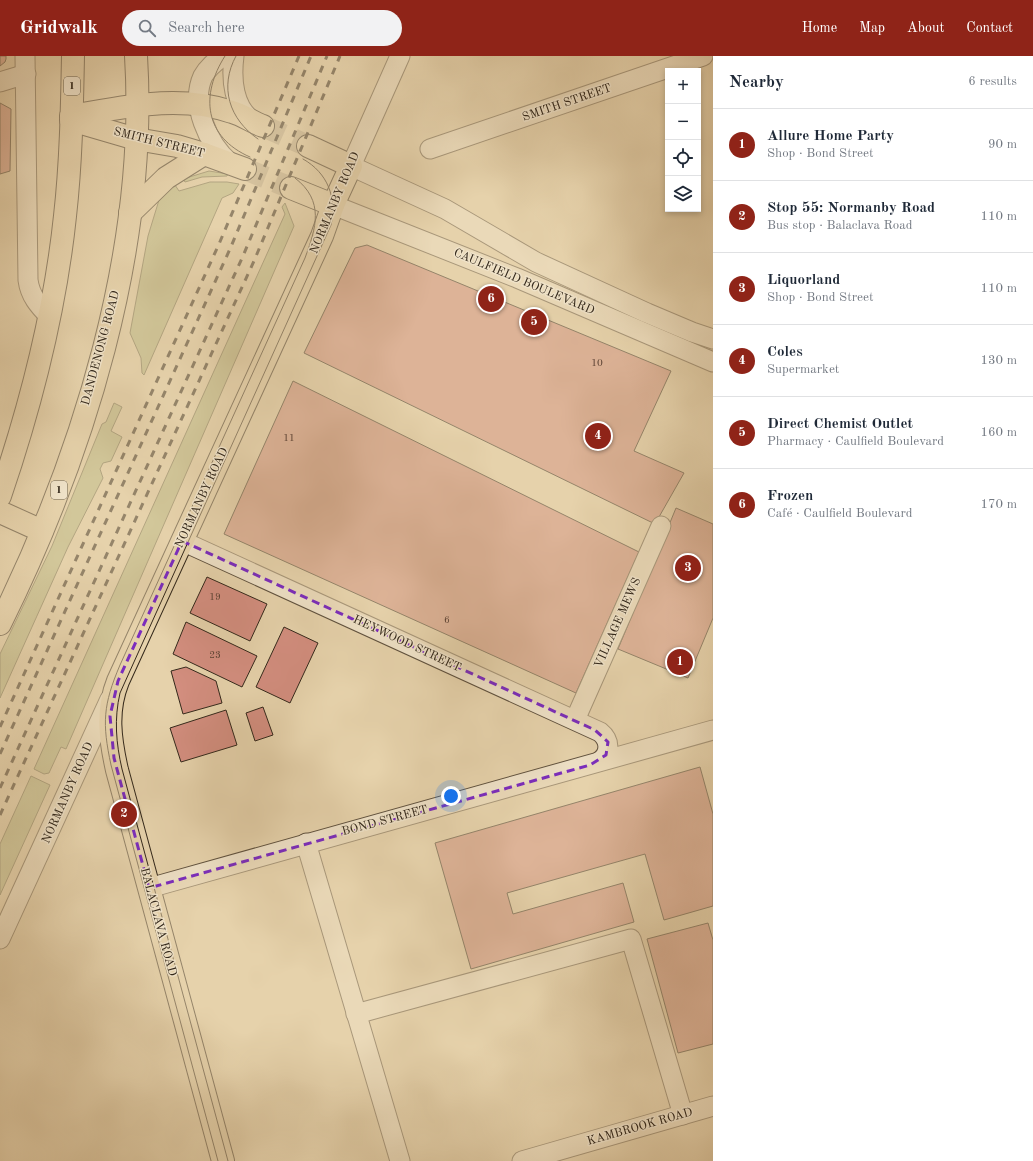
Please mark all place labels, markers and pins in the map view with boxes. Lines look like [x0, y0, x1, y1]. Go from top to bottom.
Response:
pin: 6 [478, 284, 504, 314]
pin: 5 [521, 307, 547, 337]
pin: 4 [585, 421, 611, 451]
pin: 3 [675, 553, 701, 583]
pin: 1 [667, 647, 693, 677]
pin: 2 [111, 799, 137, 829]

